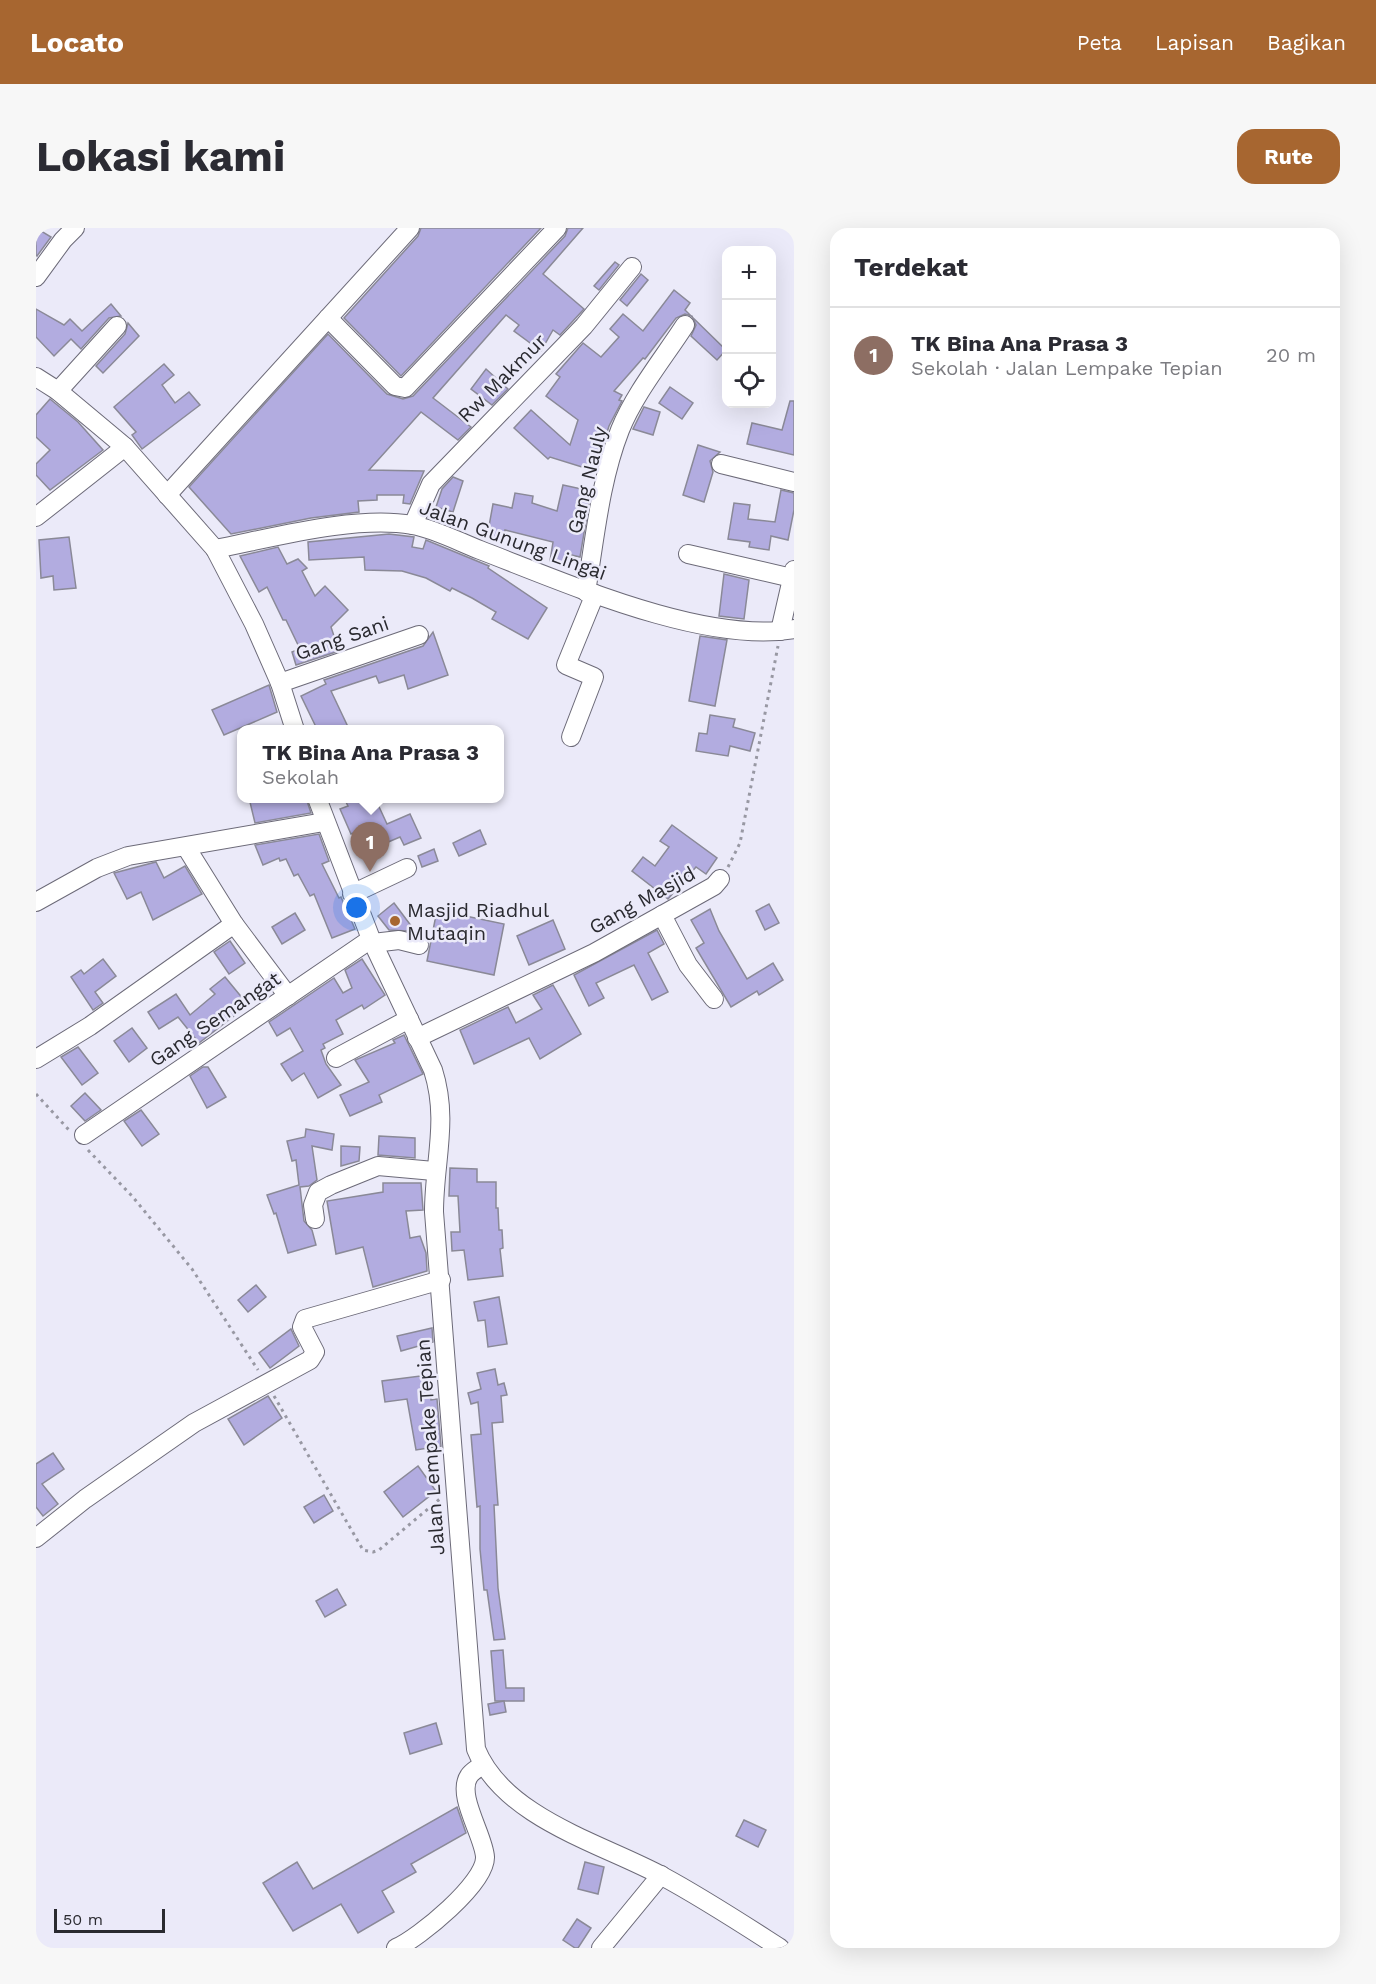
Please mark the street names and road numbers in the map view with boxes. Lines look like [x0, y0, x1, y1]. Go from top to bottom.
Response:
street label: Rw Makmur [453, 329, 551, 427]
street label: Gang Nauly [562, 423, 612, 536]
street label: Jalan Gunung Lingai [416, 495, 610, 585]
street label: Gang Sani [292, 611, 392, 665]
street label: Gang Masjid [585, 861, 699, 939]
street label: Gang Semangat [145, 966, 286, 1072]
street label: Jalan Lempake Tepian [410, 1338, 450, 1556]

